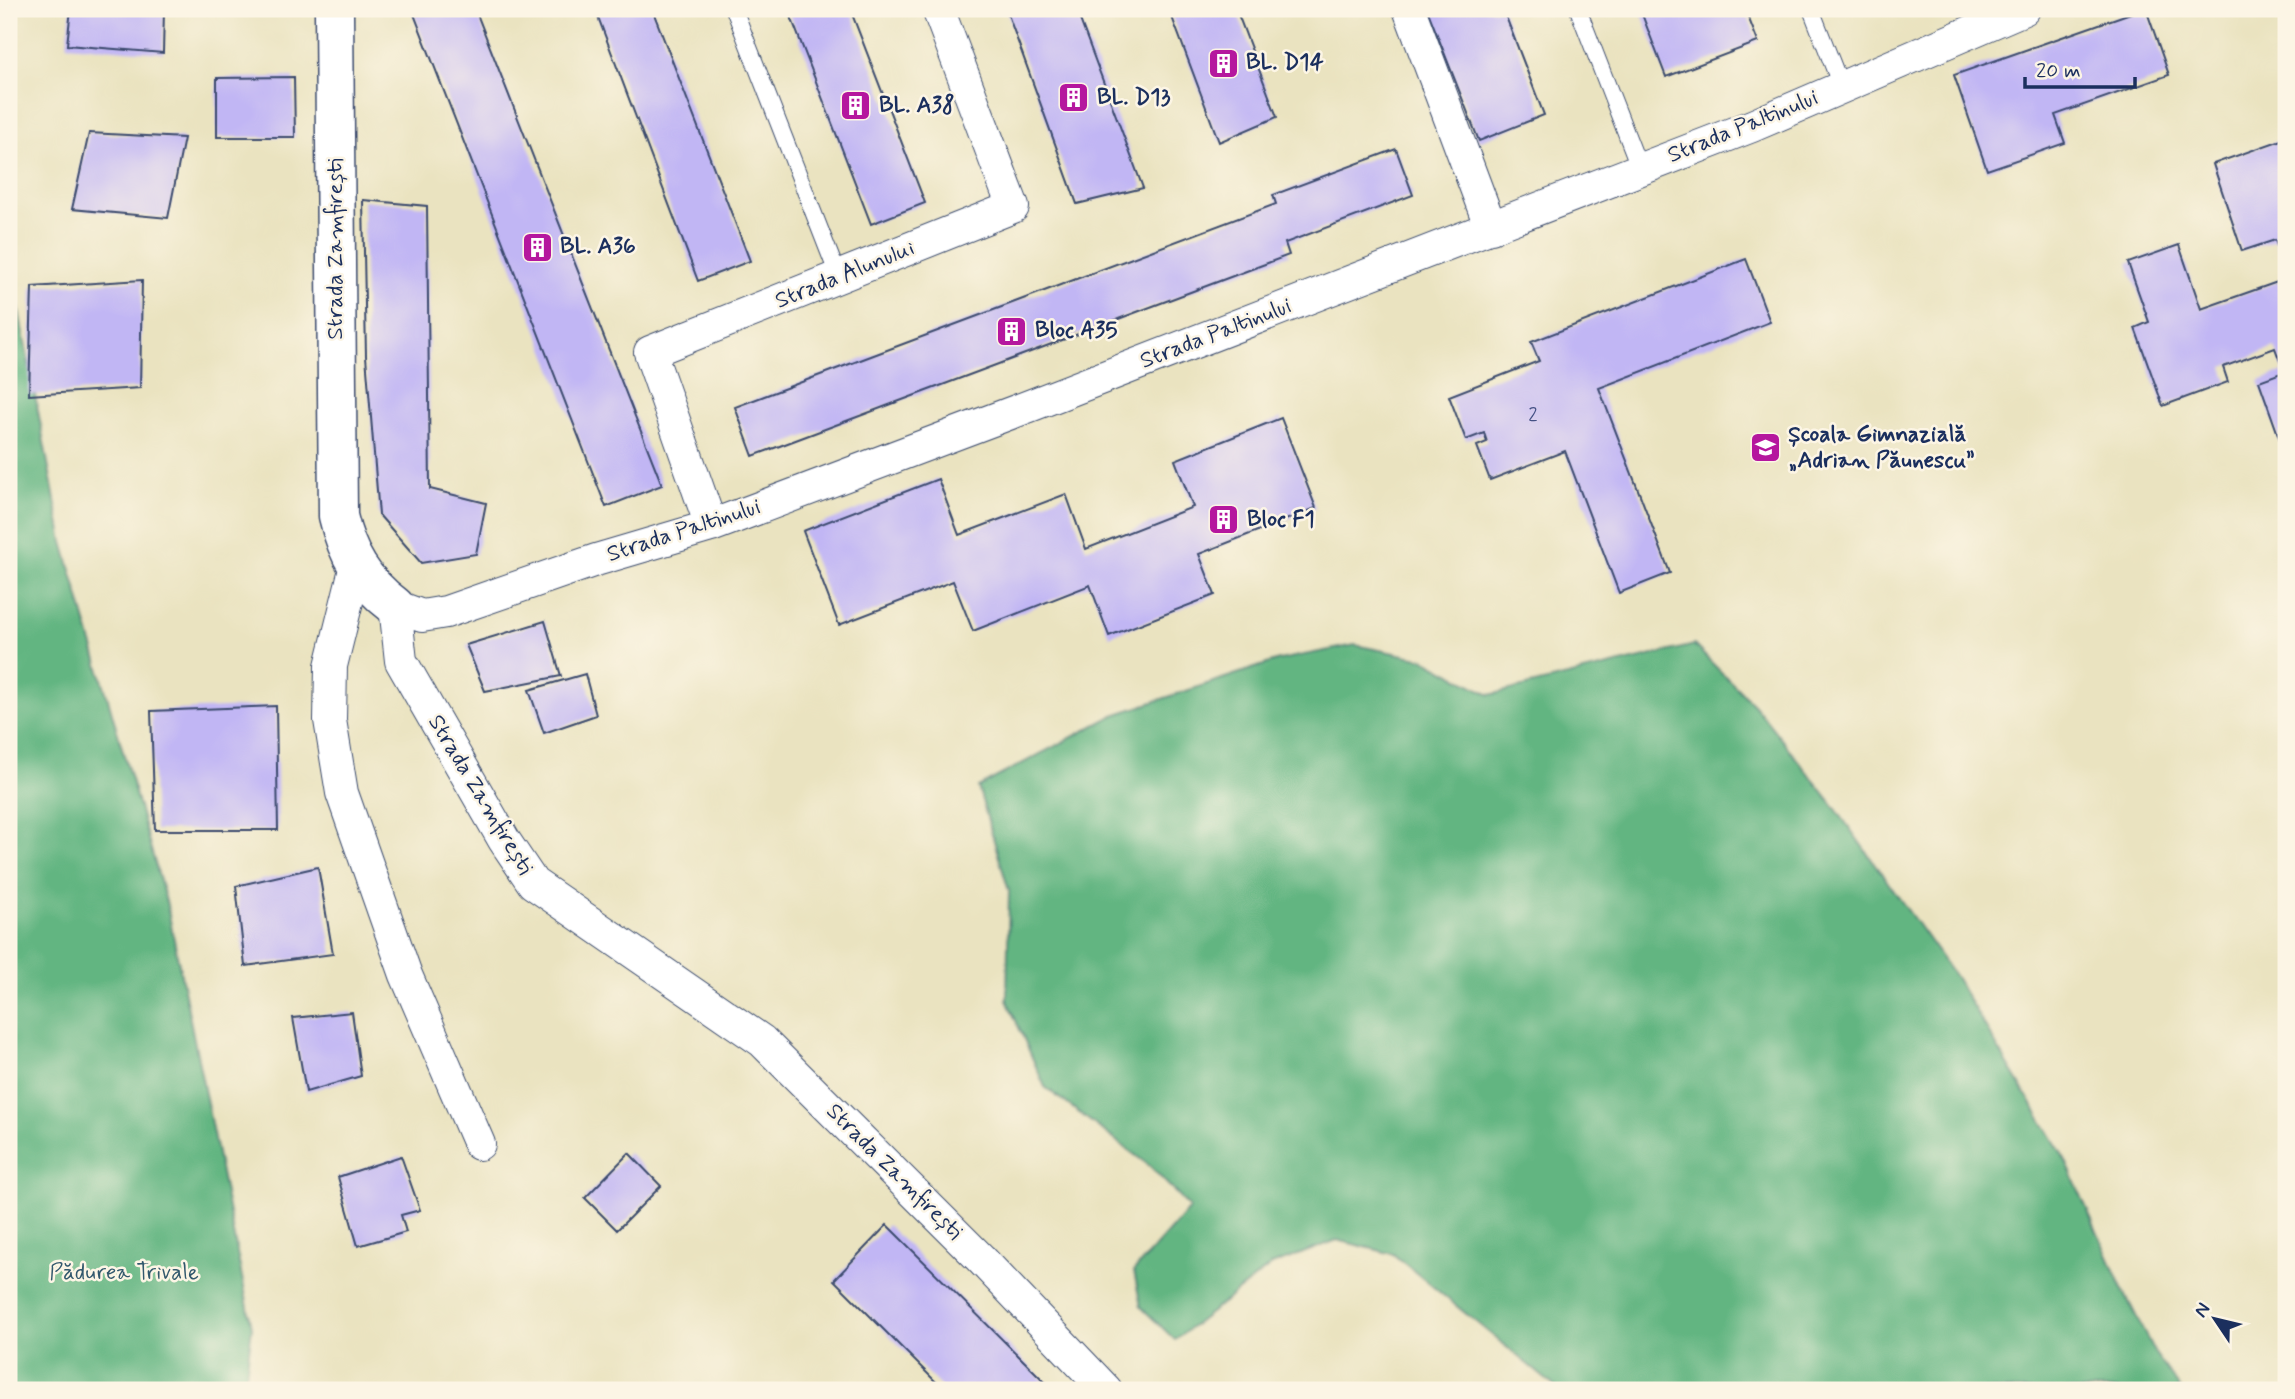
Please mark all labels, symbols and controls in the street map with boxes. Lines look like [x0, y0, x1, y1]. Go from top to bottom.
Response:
building icon: BL. D14 [1206, 46, 1240, 80]
scale bar [2025, 46, 2136, 90]
place label: BL. D14 [1246, 48, 1324, 78]
text: 20 m [2036, 57, 2081, 85]
building icon: BL. D13 [1057, 81, 1091, 115]
place label: BL. D13 [1097, 83, 1171, 113]
street label: Strada Paltinului [1663, 83, 1823, 171]
building icon: BL. A38 [839, 89, 873, 123]
place label: BL. A38 [879, 91, 955, 121]
street label: Strada Zamfirești [321, 158, 351, 340]
building icon: BL. A36 [520, 230, 554, 264]
place label: BL. A36 [560, 232, 636, 262]
street label: Strada Alunului [771, 233, 919, 317]
street label: Strada Paltinului [1136, 291, 1296, 377]
building icon: Bloc A35 [995, 314, 1029, 348]
place label: Bloc A35 [1035, 316, 1117, 346]
house number: 2 [1528, 403, 1538, 428]
place label: Școala Gimnazială „Adrian Păunescu” [1788, 420, 1975, 476]
school or university icon: Școala Gimnazială „Adrian Păunescu” [1748, 431, 1782, 465]
street label: Strada Paltinului [603, 492, 765, 570]
building icon: Bloc F1 [1207, 503, 1241, 537]
place label: Bloc F1 [1247, 505, 1315, 535]
street label: Strada Zamfirești [420, 709, 540, 881]
street label: Strada Zamfirești [819, 1097, 969, 1247]
park label: Pădurea Trivale [49, 1258, 199, 1288]
north arrow [2180, 1284, 2250, 1354]
text: N [2188, 1298, 2216, 1322]

